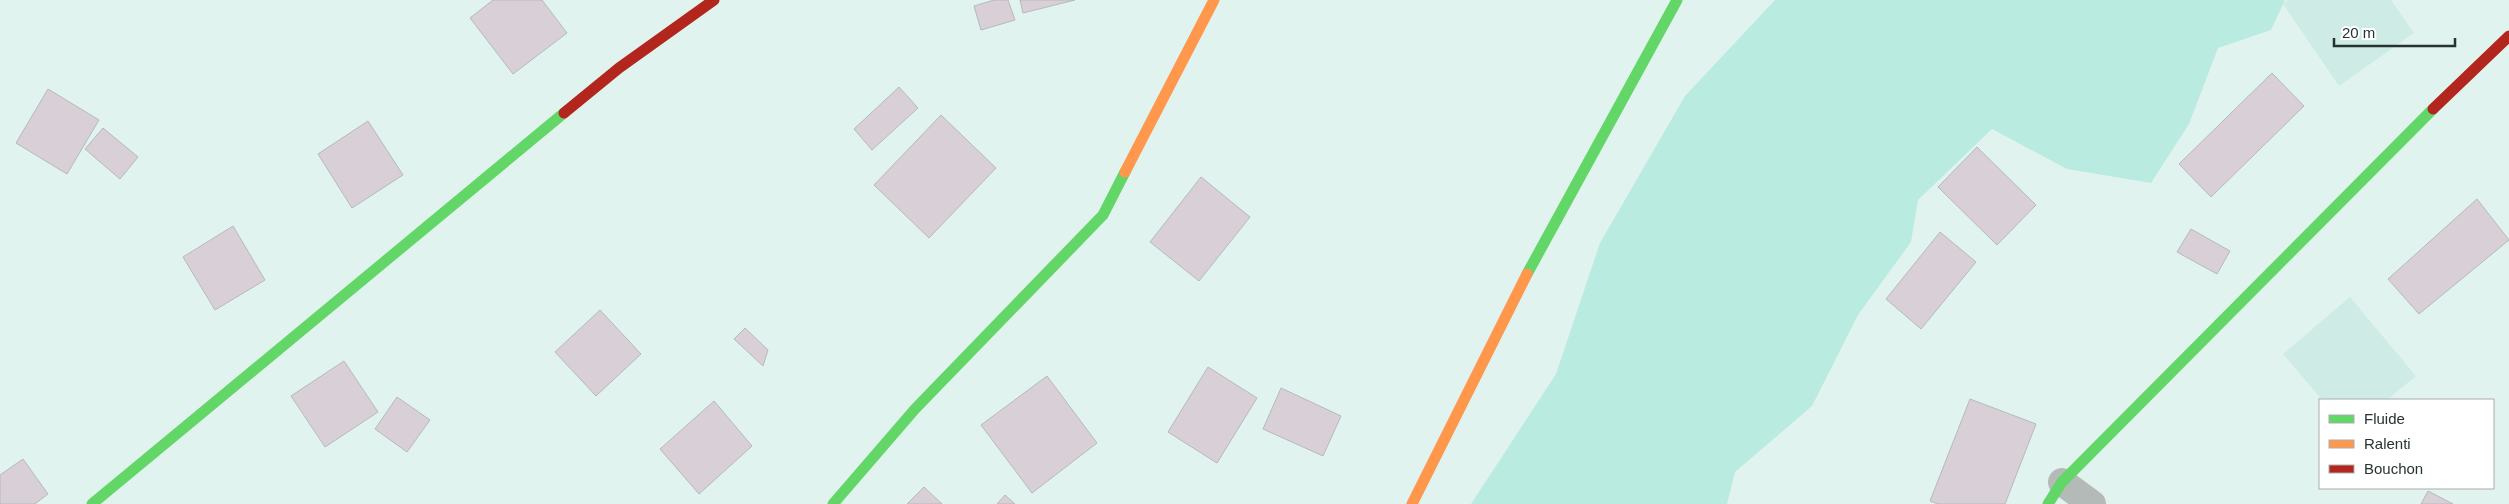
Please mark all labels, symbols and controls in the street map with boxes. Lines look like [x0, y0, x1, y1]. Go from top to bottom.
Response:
scale bar [2334, 15, 2455, 47]
text: 20 m [2342, 24, 2375, 41]
legend [2319, 399, 2494, 489]
text: Fluide [2364, 410, 2405, 427]
text: Ralenti [2364, 435, 2411, 452]
text: Bouchon [2364, 460, 2423, 477]

